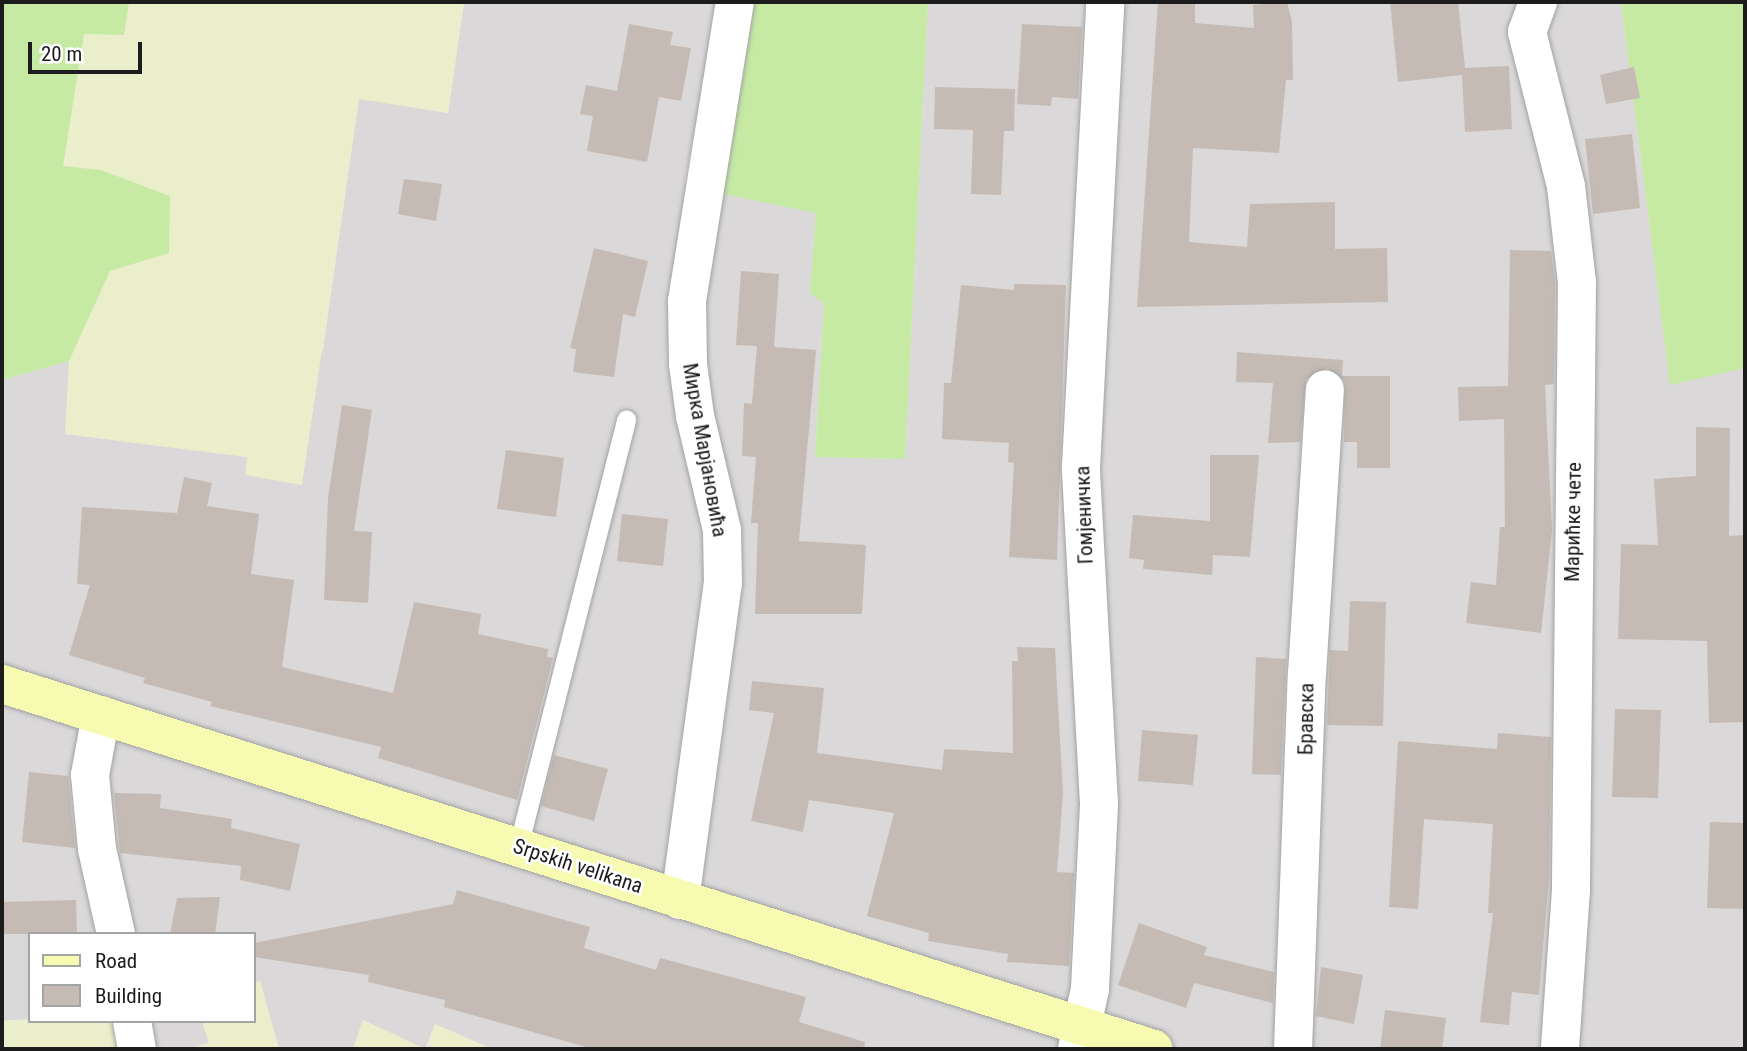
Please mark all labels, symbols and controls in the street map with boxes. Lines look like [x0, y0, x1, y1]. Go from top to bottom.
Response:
scale bar [32, 28, 145, 72]
text: 20 m [41, 42, 82, 66]
street label: Мирка Марјановића [677, 361, 733, 539]
street label: Марићке чете [1559, 462, 1587, 582]
street label: Гомјеничка [1070, 465, 1098, 565]
street label: Бравска [1293, 683, 1319, 755]
street label: Srpskih velikana [510, 833, 646, 899]
legend [28, 932, 256, 1023]
text: Road [95, 949, 137, 973]
text: Building [95, 984, 162, 1008]

